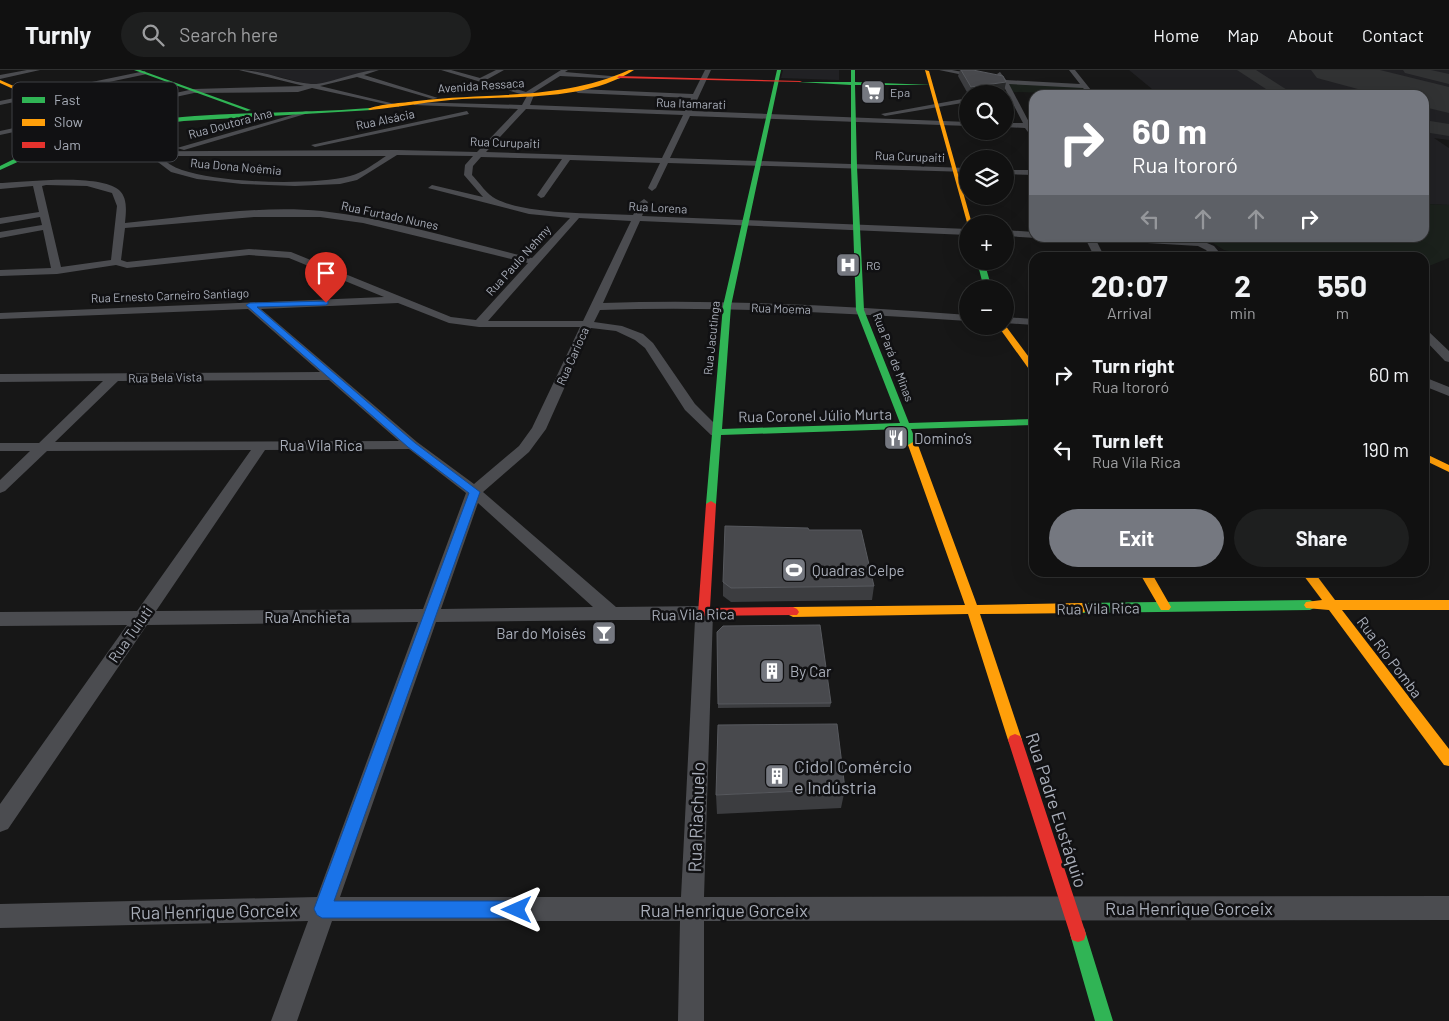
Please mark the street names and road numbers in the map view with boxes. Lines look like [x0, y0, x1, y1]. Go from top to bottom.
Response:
street label: Avenida Ressaca [437, 75, 525, 95]
street label: Rua Itamarati [656, 95, 726, 111]
street label: Rua Doutora Ana [187, 105, 273, 141]
street label: Rua Alsácia [354, 106, 416, 132]
street label: Rua Curupaiti [470, 134, 540, 150]
street label: Rua Curupaiti [875, 148, 945, 164]
street label: Rua Dona Noêmia [190, 155, 282, 177]
street label: Rua Furtado Nunes [340, 198, 440, 232]
street label: Rua Lorena [628, 198, 688, 216]
street label: Rua Paulo Nehmy [483, 222, 554, 298]
street label: Rua Ernesto Carneiro Santiago [91, 285, 249, 305]
street label: Rua Jacutinga [700, 300, 722, 376]
street label: Rua Moema [751, 300, 811, 316]
street label: Rua Pará de Minas [871, 311, 917, 403]
street label: Rua Carioca [553, 325, 591, 387]
street label: Rua Bela Vista [128, 369, 202, 385]
street label: Rua Coronel Júlio Murta [738, 405, 892, 425]
street label: Rua Vila Rica [279, 436, 363, 454]
street label: Rua Vila Rica [1056, 598, 1140, 618]
street label: Rua Tuiuti [104, 602, 156, 666]
street label: Rua Vila Rica [651, 604, 735, 624]
street label: Rua Anchieta [264, 608, 350, 626]
street label: Rua Rio Pomba [1354, 613, 1426, 701]
street label: Rua Padre Eustáquio [1022, 730, 1092, 890]
street label: Rua Riachuelo [683, 761, 709, 873]
street label: Rua Henrique Gorceix [1105, 897, 1273, 919]
street label: Rua Henrique Gorceix [130, 899, 298, 923]
street label: Rua Henrique Gorceix [640, 899, 808, 921]

